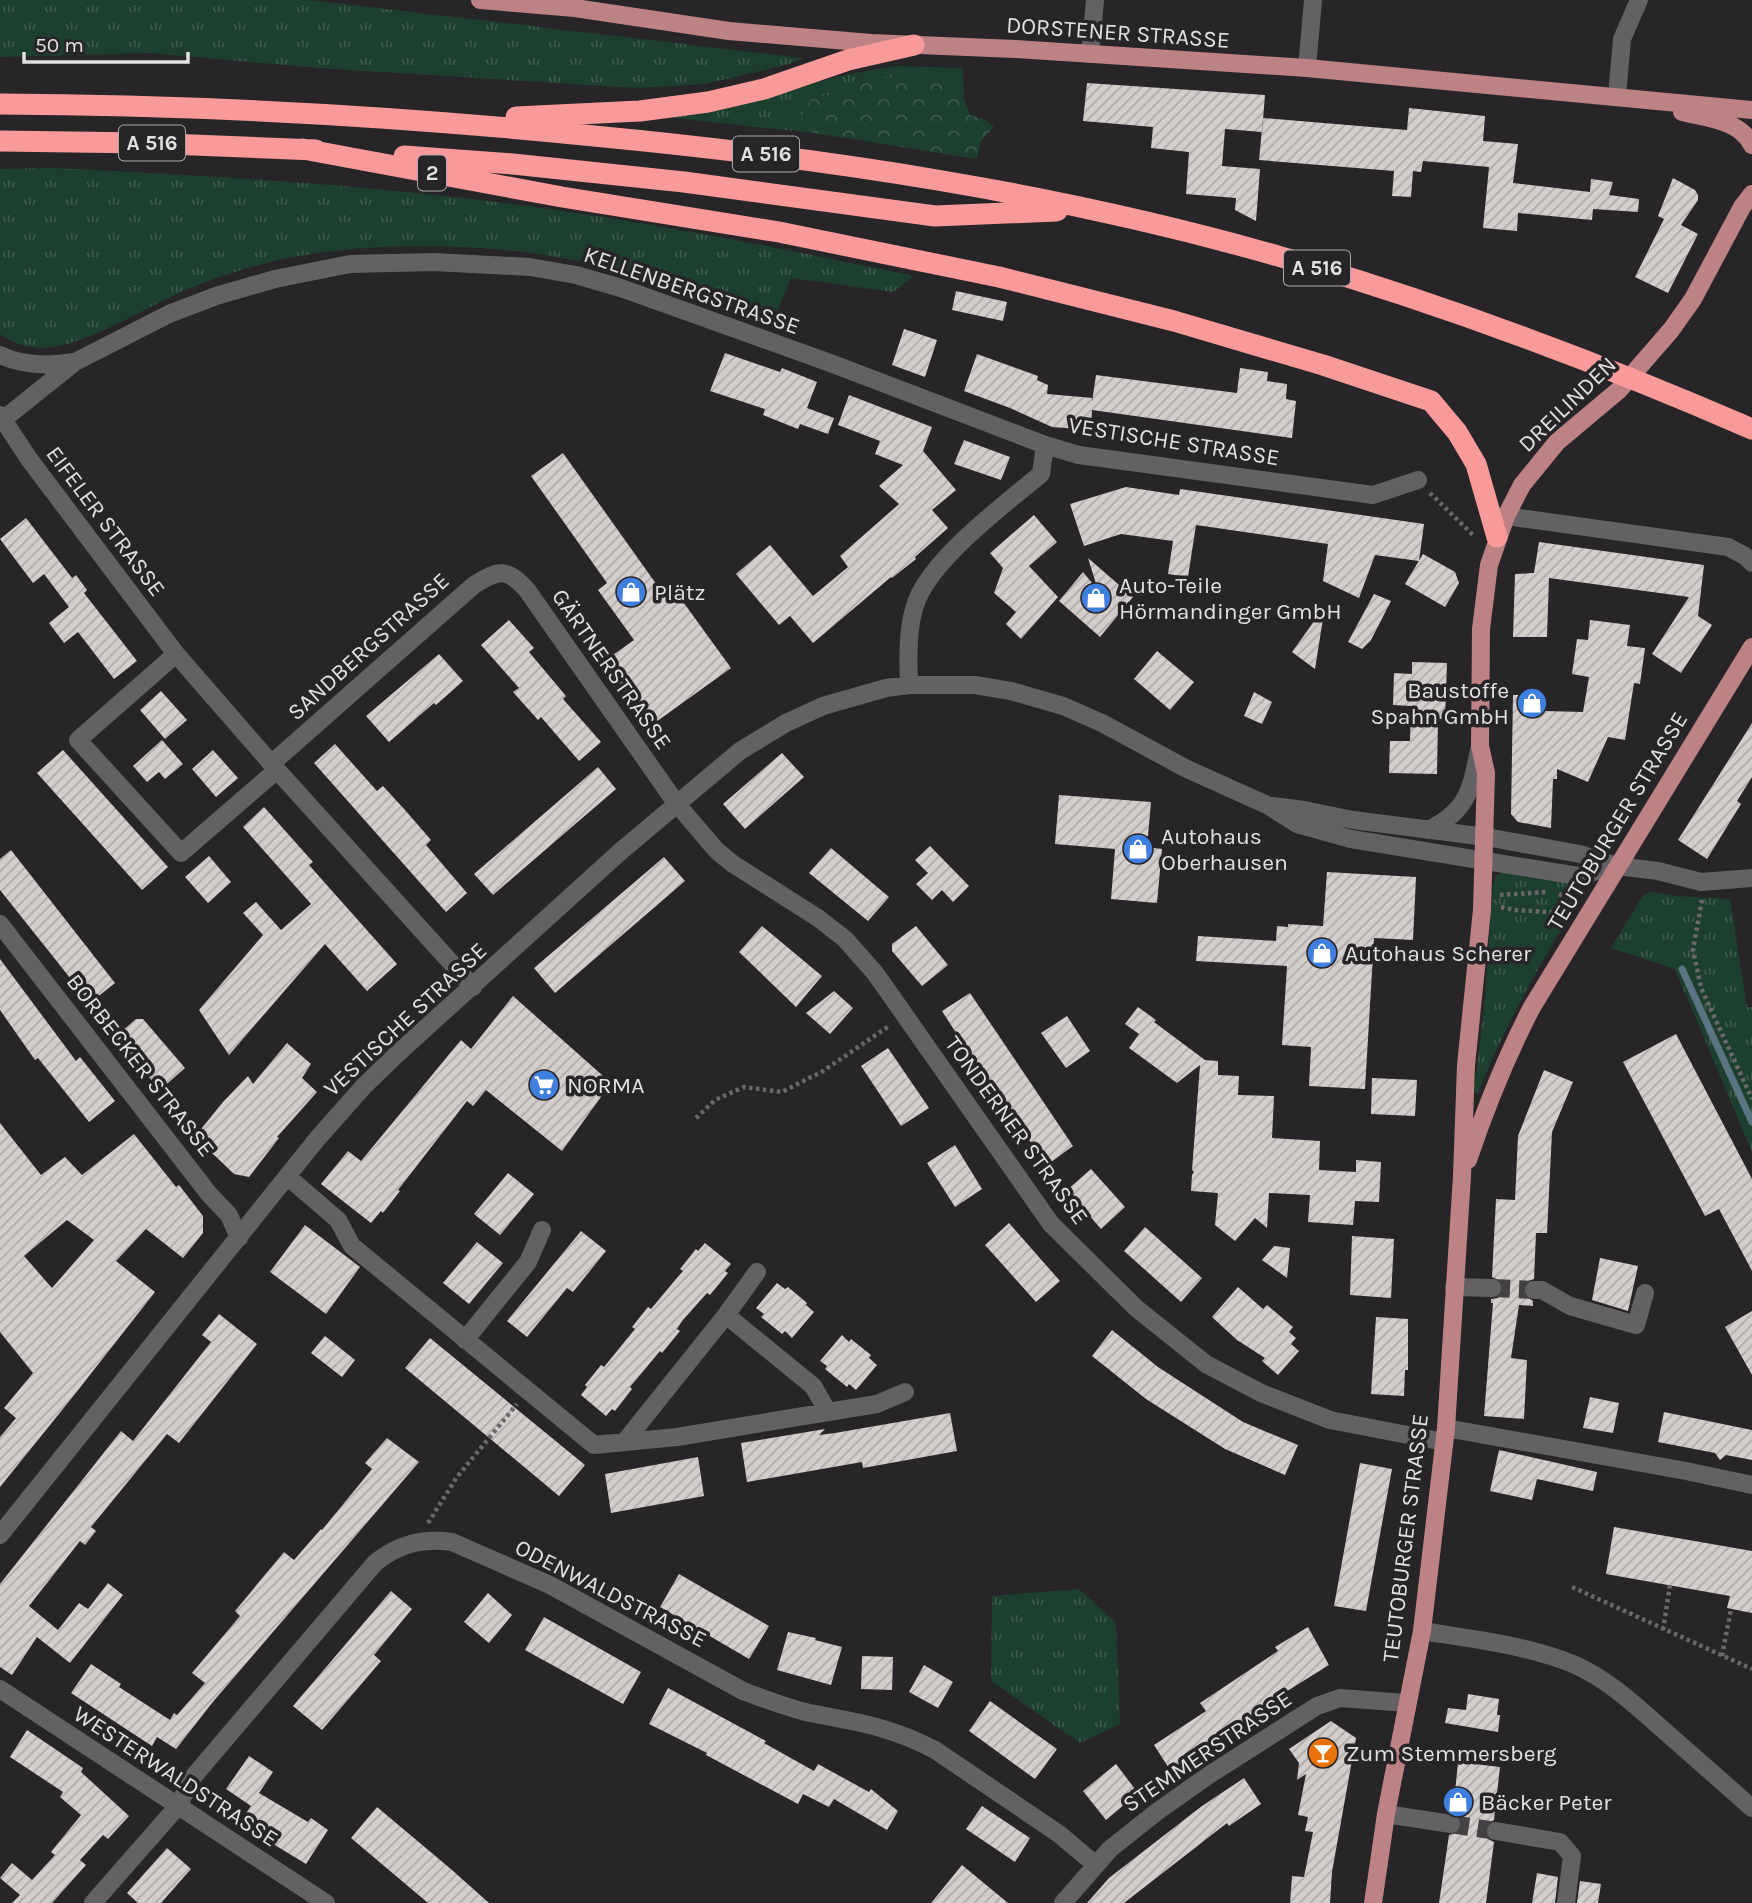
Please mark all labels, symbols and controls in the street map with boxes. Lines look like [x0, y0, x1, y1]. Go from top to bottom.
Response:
street label: DORSTENER STRASSE [1005, 11, 1231, 54]
scale bar [24, 21, 189, 65]
text: 50 m [35, 33, 84, 57]
road number: A 516 [119, 125, 185, 160]
road number: A 516 [733, 136, 799, 172]
road number: 2 [418, 156, 446, 190]
street label: KELLENBERGSTRASSE [580, 241, 803, 340]
road number: A 516 [1284, 250, 1350, 286]
street label: DREILINDEN [1513, 351, 1622, 458]
street label: VESTISCHE STRASSE [1067, 412, 1281, 471]
street label: EIFELER STRASSE [40, 441, 171, 602]
street label: SANDBERGSTRASSE [282, 567, 455, 726]
place label: Auto-Teile Hörmandinger GmbH [1119, 572, 1342, 625]
shop icon: Plätz [614, 575, 648, 609]
place label: Plätz [654, 579, 705, 606]
shop icon: Auto-Teile Hörmandinger GmbH [1079, 581, 1113, 615]
street label: GÄRTNERSTRASSE [546, 584, 677, 755]
place label: Baustoffe Spahn GmbH [1370, 677, 1509, 730]
shop icon: Baustoffe Spahn GmbH [1515, 686, 1549, 720]
street label: TEUTOBURGER STRASSE [1541, 707, 1693, 935]
place label: Autohaus Oberhausen [1161, 823, 1288, 876]
shop icon: Autohaus Oberhausen [1121, 832, 1155, 866]
shop icon: Autohaus Scherer [1305, 936, 1339, 970]
street label: VESTISCHE STRASSE [318, 937, 492, 1102]
place label: Autohaus Scherer [1345, 940, 1532, 967]
street label: BORBECKER STRASSE [61, 969, 220, 1162]
street label: TONDERNER STRASSE [939, 1031, 1094, 1230]
supermarket icon: NORMA [527, 1068, 561, 1102]
place label: NORMA [567, 1072, 644, 1099]
street label: TEUTOBURGER STRASSE [1377, 1412, 1434, 1664]
street label: ODENWALDSTRASSE [511, 1533, 711, 1653]
street label: STEMMERSTRASSE [1118, 1685, 1297, 1818]
street label: WESTERWALDSTRASSE [68, 1700, 283, 1853]
bar icon: Zum Stemmersberg [1306, 1736, 1340, 1770]
place label: Zum Stemmersberg [1346, 1740, 1556, 1767]
shop icon: Bäcker Peter [1441, 1785, 1475, 1819]
place label: Bäcker Peter [1481, 1789, 1612, 1816]

